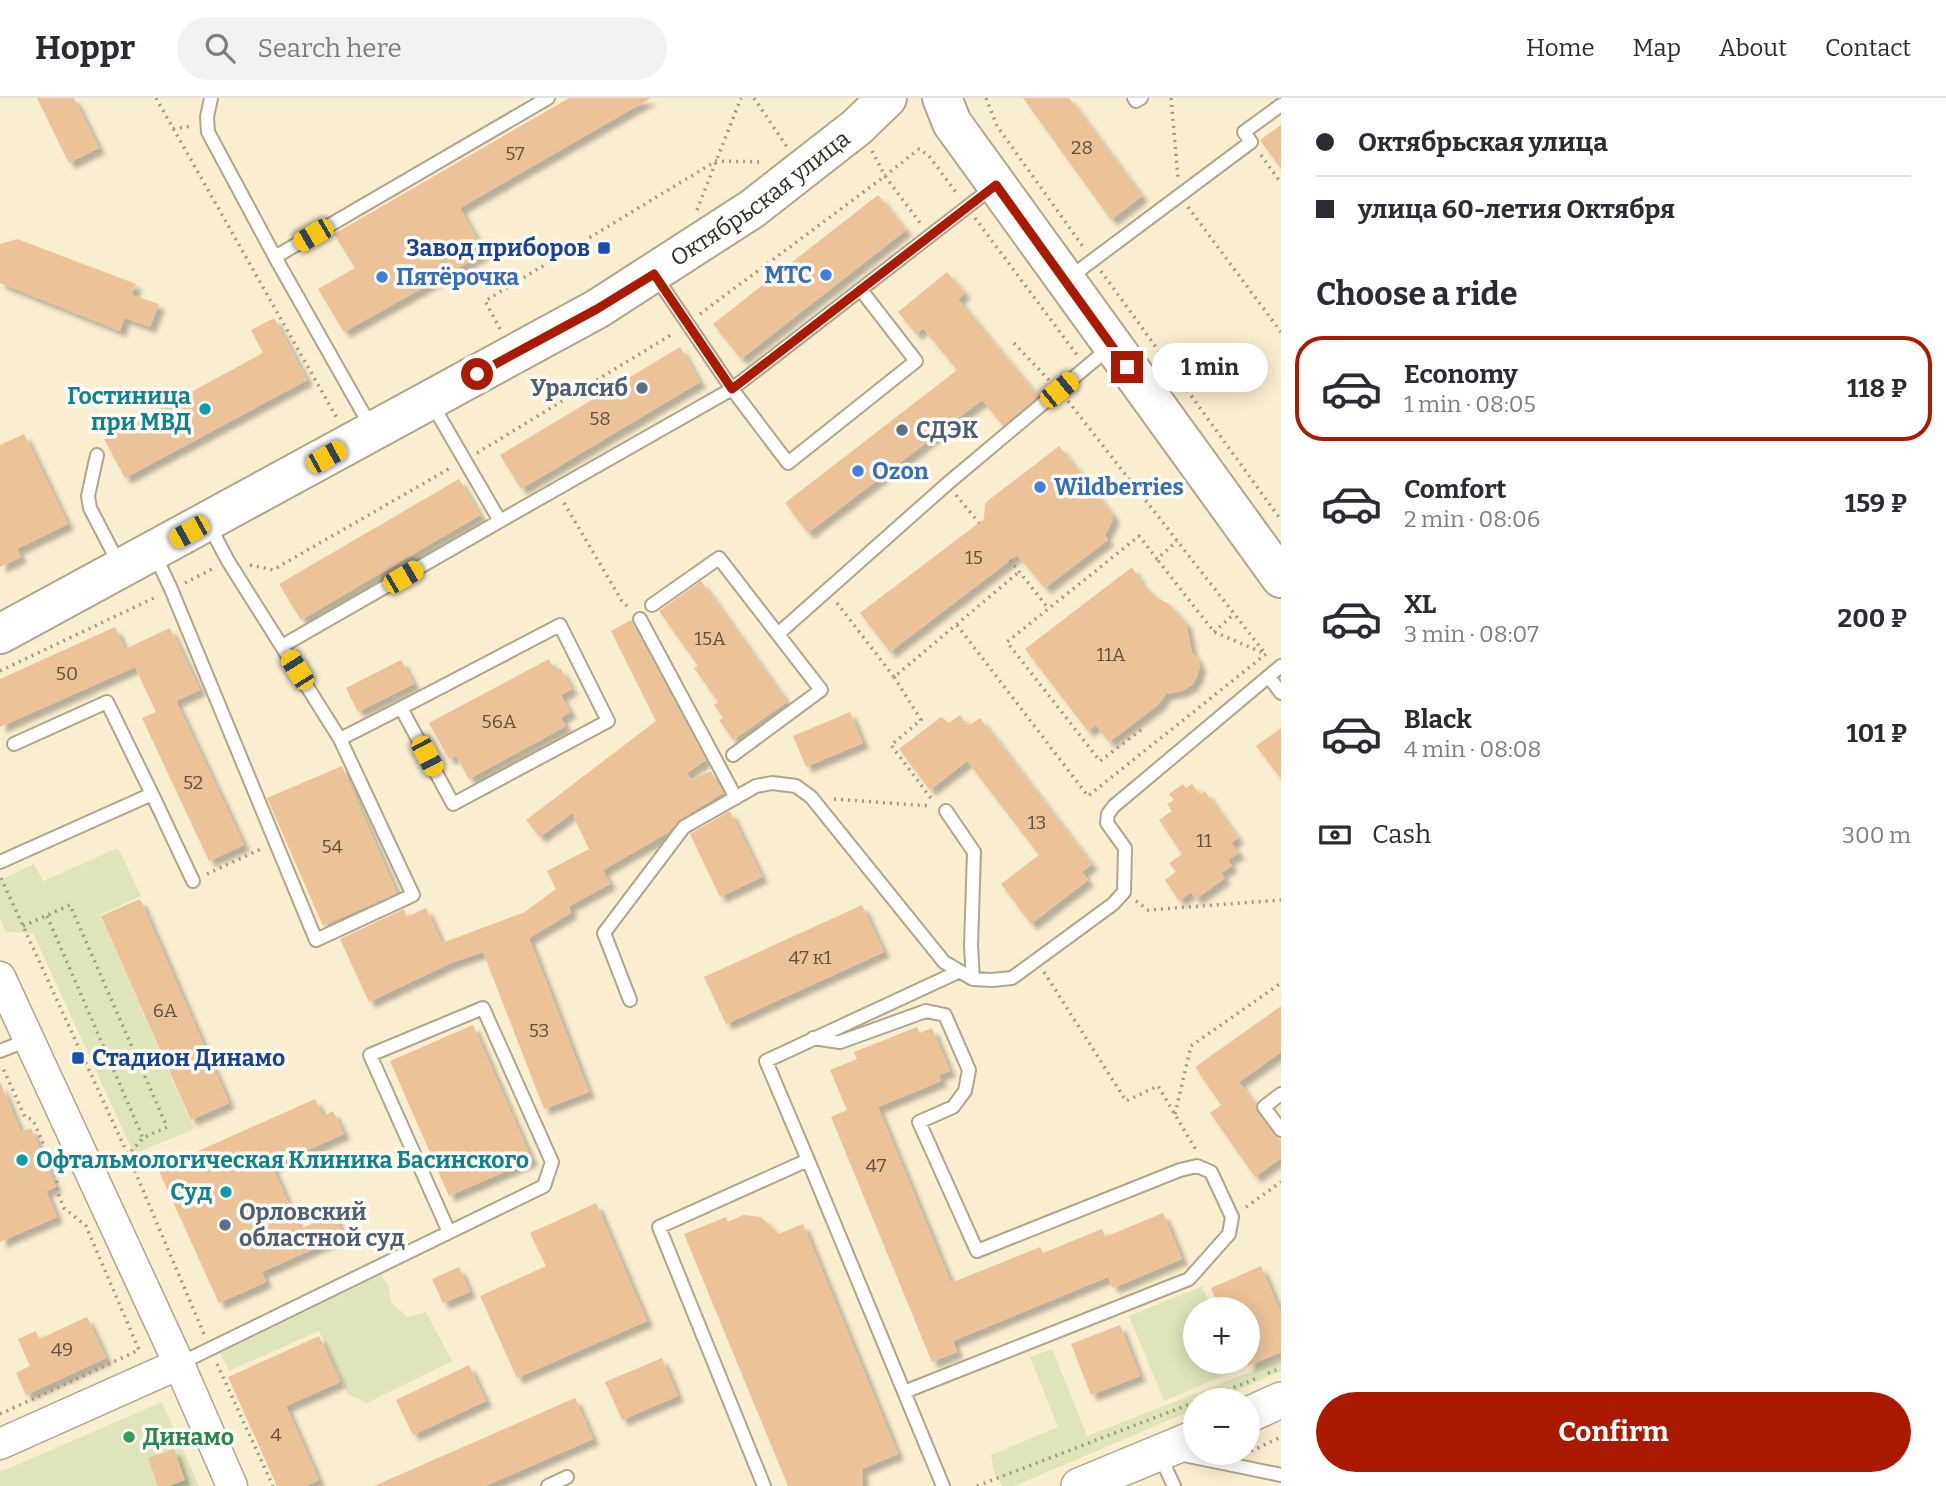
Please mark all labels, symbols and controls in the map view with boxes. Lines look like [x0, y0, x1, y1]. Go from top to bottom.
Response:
search box [177, 17, 667, 80]
text: Hoppr [35, 28, 135, 68]
icon: search [201, 29, 239, 67]
text: Search here [257, 33, 402, 64]
text: Home [1526, 34, 1595, 62]
text: Map [1633, 34, 1681, 62]
text: About [1719, 34, 1787, 62]
text: Contact [1825, 34, 1911, 62]
street label: Октябрьская улица [665, 124, 856, 272]
text: Октябрьская улица [1358, 127, 1608, 158]
house number: 28 [1071, 136, 1093, 159]
house number: 57 [505, 142, 525, 165]
text: улица 60-летия Октября [1358, 194, 1675, 225]
car [290, 215, 337, 255]
place label: Завод приборов [406, 234, 590, 262]
marker: Завод приборов [596, 240, 612, 256]
place label: МТС [764, 261, 812, 289]
place label: Пятёрочка [396, 263, 519, 291]
marker: МТС [818, 267, 834, 283]
marker: Пятёрочка [374, 269, 390, 285]
text: Choose a ride [1316, 275, 1517, 313]
callout: 1 min [1152, 342, 1267, 392]
route end [1111, 351, 1143, 383]
text: 1 min [1181, 353, 1239, 381]
icon: car [1320, 357, 1383, 420]
route start [461, 358, 493, 390]
text: Economy [1404, 359, 1518, 390]
car [1037, 369, 1082, 411]
text: 118 ₽ [1847, 373, 1907, 404]
place label: Уралсиб [530, 374, 628, 402]
marker: Уралсиб [634, 380, 650, 396]
place label: Гостиница при МВД [67, 382, 191, 436]
text: 1 min · 08:05 [1404, 390, 1536, 418]
marker: Гостиница при МВД [197, 401, 213, 417]
house number: 58 [589, 407, 611, 430]
place label: СДЭК [916, 416, 979, 444]
marker: СДЭК [894, 422, 910, 438]
car [303, 438, 350, 476]
place label: Ozon [872, 457, 929, 485]
marker: Ozon [850, 463, 866, 479]
icon: car [1320, 472, 1383, 535]
place label: Wildberries [1054, 473, 1184, 501]
text: Comfort [1404, 474, 1507, 505]
marker: Wildberries [1032, 479, 1048, 495]
text: 159 ₽ [1845, 488, 1907, 519]
text: 2 min · 08:06 [1404, 505, 1540, 533]
car [166, 513, 213, 551]
house number: 15 [965, 546, 983, 569]
car [380, 557, 427, 597]
icon: car [1320, 587, 1383, 650]
text: XL [1404, 589, 1436, 620]
text: 200 ₽ [1838, 603, 1907, 634]
text: 3 min · 08:07 [1404, 620, 1539, 648]
house number: 15А [694, 627, 726, 650]
house number: 11А [1097, 643, 1126, 666]
car [277, 647, 318, 693]
house number: 50 [56, 662, 78, 685]
icon: car [1320, 702, 1383, 765]
text: Black [1404, 704, 1472, 735]
house number: 56А [482, 710, 517, 733]
text: 101 ₽ [1846, 718, 1907, 749]
car [408, 733, 447, 779]
text: 4 min · 08:08 [1404, 735, 1541, 763]
house number: 52 [183, 771, 203, 794]
house number: 13 [1028, 811, 1046, 834]
icon: cash [1316, 816, 1354, 854]
text: Cash [1372, 819, 1431, 850]
text: 300 m [1842, 821, 1911, 849]
house number: 11 [1196, 829, 1212, 852]
house number: 54 [321, 835, 343, 858]
house number: 47 к1 [788, 946, 832, 969]
house number: 6А [153, 999, 178, 1022]
house number: 53 [529, 1019, 549, 1042]
place label: Стадион Динамо [92, 1044, 285, 1072]
marker: Стадион Динамо [70, 1050, 86, 1066]
place label: Офтальмологическая Клиника Басинского [36, 1146, 529, 1174]
marker: Офтальмологическая Клиника Басинского [14, 1152, 30, 1168]
house number: 47 [866, 1154, 887, 1177]
place label: Суд [170, 1178, 212, 1206]
marker: Суд [218, 1184, 234, 1200]
place label: Орловский областной суд [239, 1198, 405, 1252]
marker: Орловский областной суд [217, 1217, 233, 1233]
map controls [1183, 1297, 1260, 1465]
button: + [1183, 1297, 1260, 1374]
house number: 49 [51, 1338, 73, 1361]
button: − [1183, 1388, 1260, 1465]
button: Confirm [1316, 1392, 1911, 1472]
place label: Динамо [143, 1423, 234, 1451]
house number: 4 [270, 1423, 282, 1446]
marker: Динамо [121, 1429, 137, 1445]

